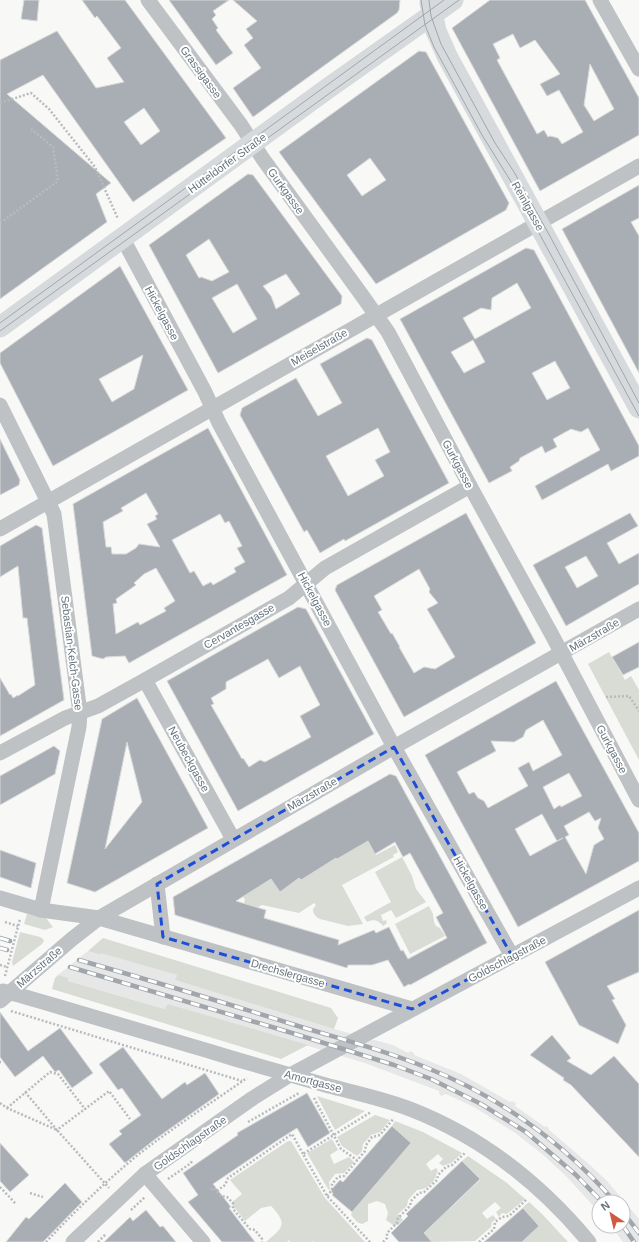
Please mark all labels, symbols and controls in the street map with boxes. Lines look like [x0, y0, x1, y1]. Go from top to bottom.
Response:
street label: Grassigasse [178, 44, 224, 100]
street label: Hütteldorfer Straße [186, 131, 268, 195]
street label: Gurkgasse [266, 166, 306, 216]
street label: Reinlgasse [510, 179, 546, 233]
street label: Hickelgasse [143, 284, 181, 342]
street label: Meiselstraße [289, 326, 349, 368]
street label: Gurkgasse [440, 438, 476, 490]
street label: Hickelgasse [296, 570, 334, 628]
street label: Sebastian-Kelch-Gasse [59, 595, 85, 711]
street label: Cervantesgasse [202, 601, 276, 651]
street label: Märzstraße [567, 616, 621, 654]
street label: Gurkgasse [594, 723, 630, 775]
street label: Neubeckgasse [166, 724, 212, 794]
street label: Märzstraße [285, 775, 339, 813]
street label: Hickelgasse [451, 854, 491, 912]
street label: Goldschlagstraße [466, 933, 548, 985]
street label: Märzstraße [14, 944, 64, 990]
street label: Drechslergasse [250, 957, 326, 989]
street label: Amortgasse [283, 1068, 343, 1094]
street label: Goldschlagstraße [151, 1113, 229, 1173]
north arrow [591, 1194, 631, 1234]
text: N [599, 1199, 612, 1213]

